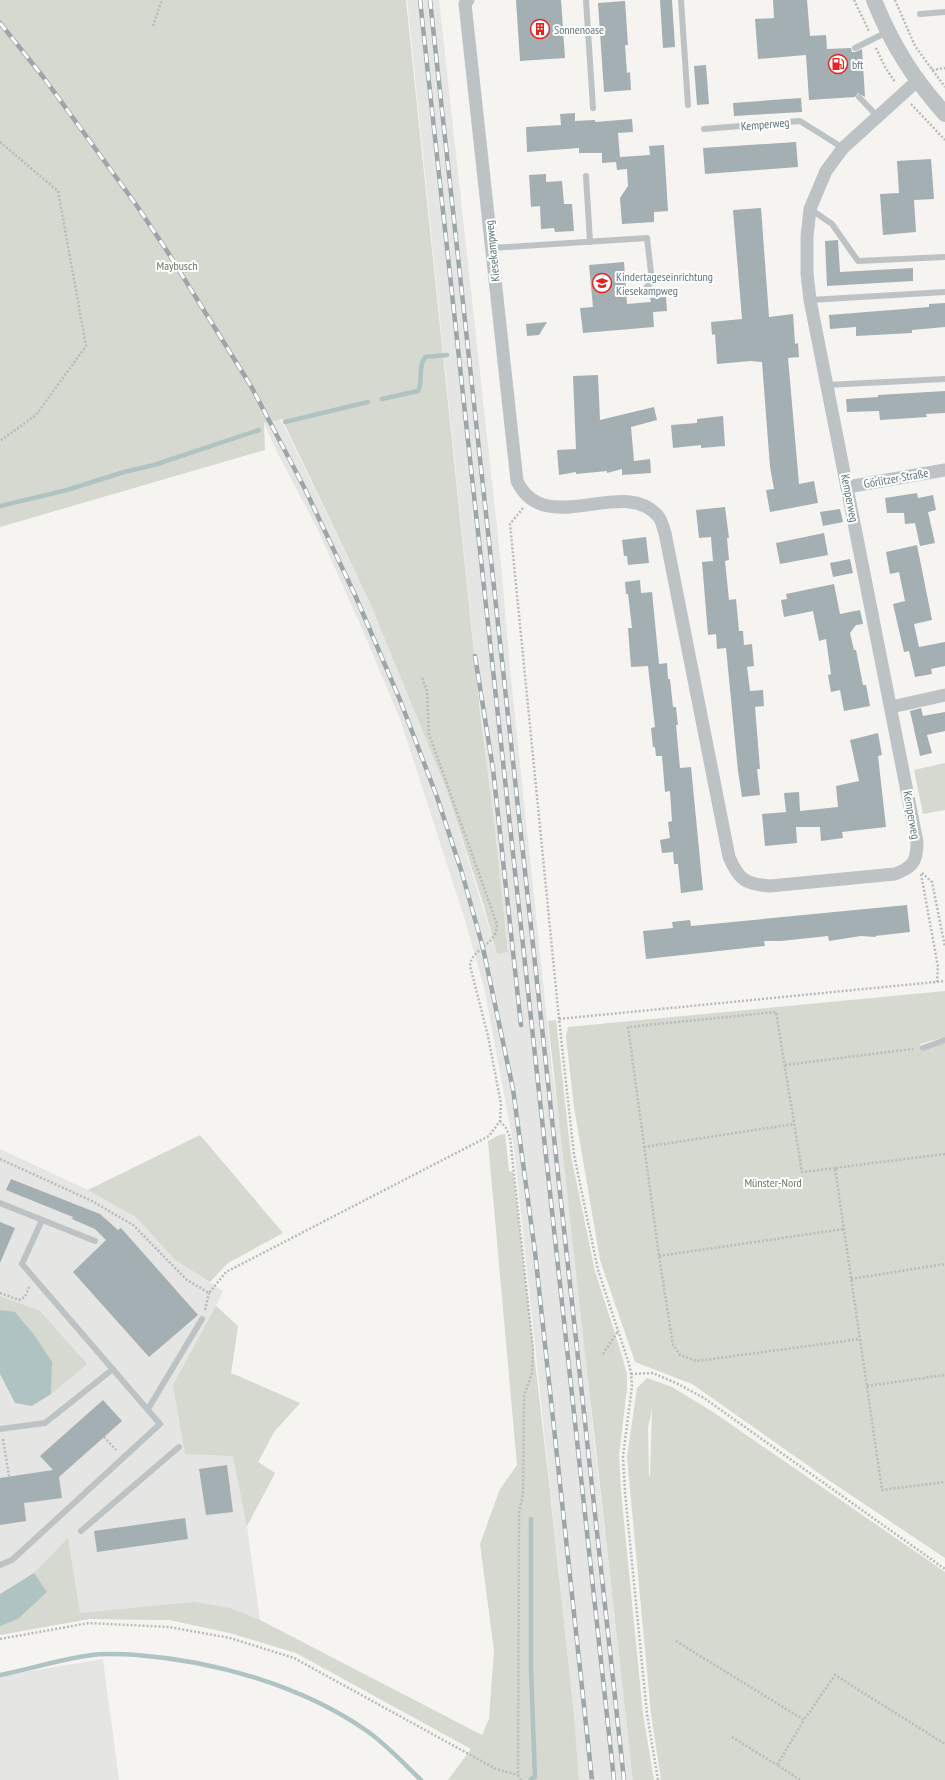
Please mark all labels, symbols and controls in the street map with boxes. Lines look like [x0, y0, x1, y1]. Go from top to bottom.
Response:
building icon: Sonnenoase [529, 18, 551, 40]
place label: Sonnenoase [554, 22, 604, 37]
fuel station icon: bft [827, 53, 849, 75]
place label: bft [852, 57, 864, 72]
street label: Kemperweg [740, 114, 790, 134]
street label: Kiesekampweg [481, 219, 503, 283]
park label: Maybusch [157, 258, 197, 273]
place label: Kindertageseinrichtung Kiesekampweg [616, 269, 713, 298]
school or university icon: Kindertageseinrichtung Kiesekampweg [591, 272, 613, 294]
street label: Görlitzer Straße [862, 465, 930, 491]
street label: Kemperweg [838, 473, 862, 523]
street label: Kemperweg [900, 790, 924, 840]
park label: Münster-Nord [744, 1175, 802, 1190]

